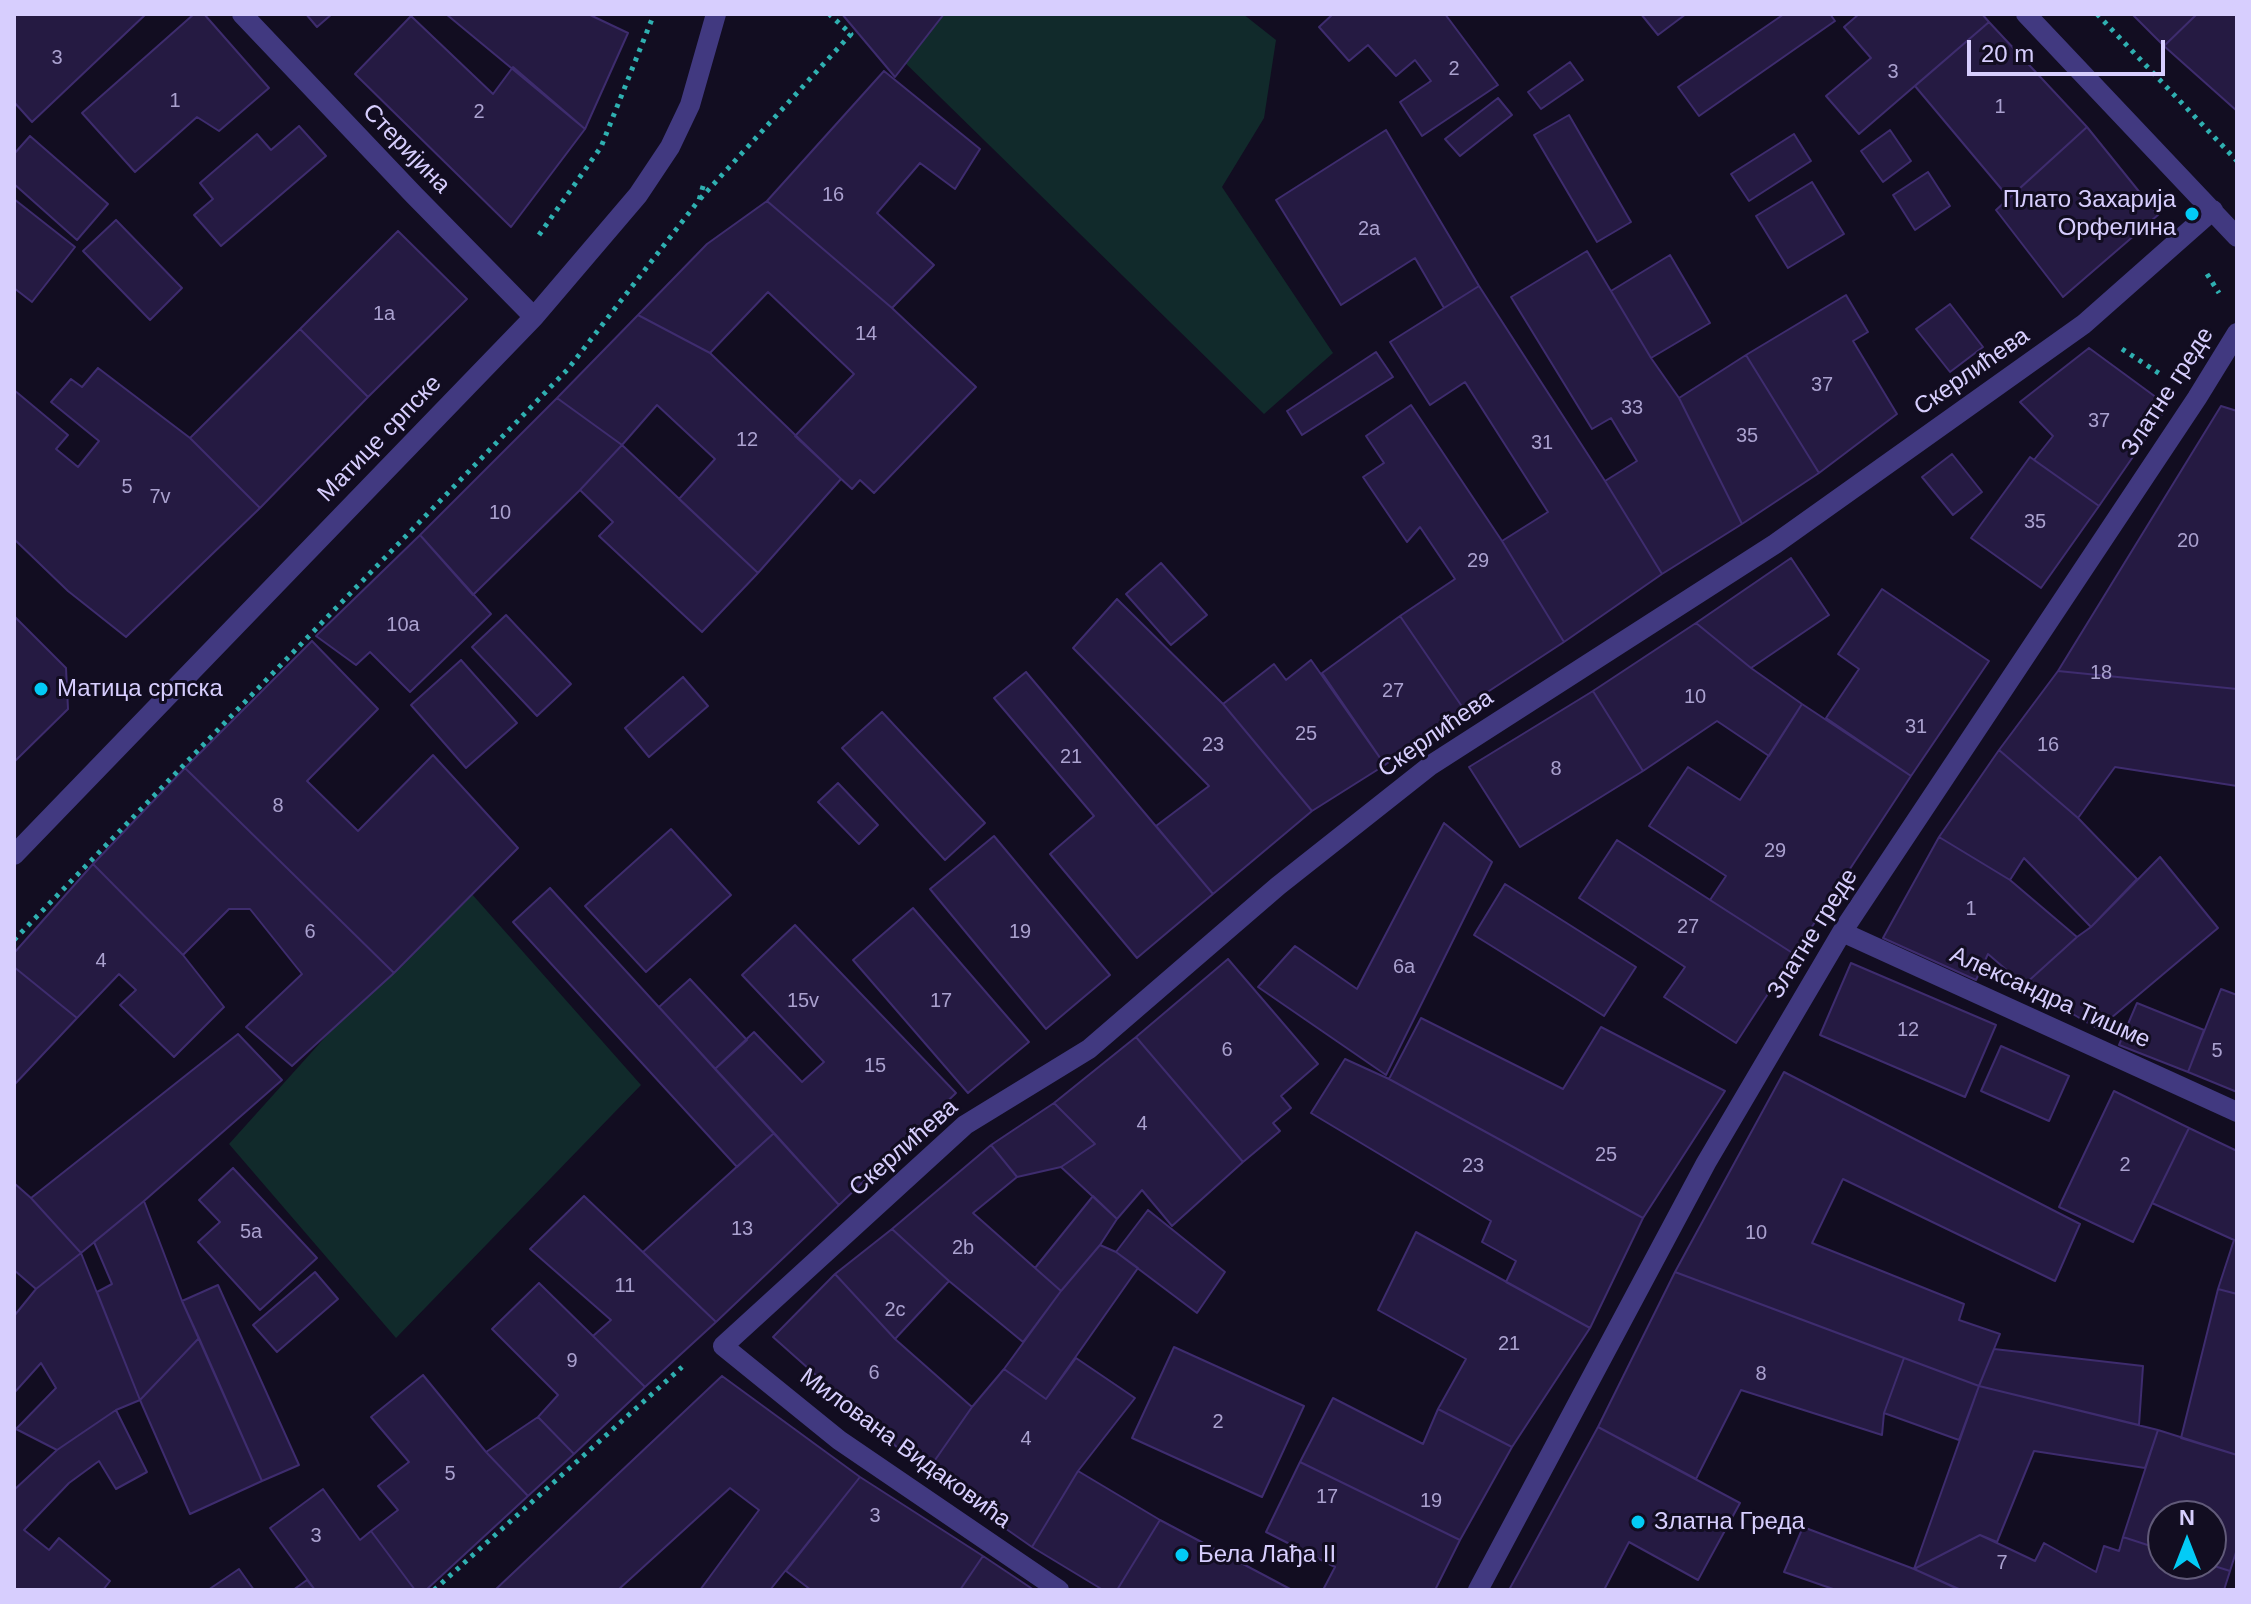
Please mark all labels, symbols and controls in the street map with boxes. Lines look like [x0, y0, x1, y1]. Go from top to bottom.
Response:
scale bar [1971, 24, 2169, 74]
text: 20 m [1981, 40, 2034, 67]
house number: 3 [51, 46, 63, 70]
house number: 2 [1448, 57, 1460, 81]
house number: 3 [1887, 60, 1899, 84]
house number: 1 [169, 89, 181, 113]
house number: 1 [1994, 95, 2006, 119]
street label: Стеријина [356, 98, 456, 200]
house number: 2 [473, 100, 485, 124]
house number: 16 [822, 183, 844, 207]
place label: Плато Захарија Орфелина [2003, 186, 2176, 242]
marker: Плато Захарија Орфелина [2183, 205, 2201, 223]
house number: 2a [1358, 217, 1380, 241]
house number: 1a [373, 302, 395, 326]
house number: 14 [855, 322, 877, 346]
street label: Скерлићева [1909, 322, 2035, 422]
street label: Златне греде [2116, 322, 2220, 462]
street label: Матице српске [312, 369, 448, 509]
house number: 37 [1811, 373, 1833, 397]
house number: 33 [1621, 396, 1643, 420]
house number: 37 [2088, 409, 2110, 433]
house number: 35 [1736, 424, 1758, 448]
house number: 12 [736, 428, 758, 452]
house number: 31 [1531, 431, 1553, 455]
house number: 5 [121, 475, 133, 499]
house number: 7v [149, 485, 171, 509]
house number: 10 [489, 501, 511, 525]
house number: 35 [2024, 510, 2046, 534]
house number: 20 [2177, 529, 2199, 553]
house number: 29 [1467, 549, 1489, 573]
house number: 10a [386, 613, 420, 637]
house number: 18 [2090, 661, 2112, 685]
place label: Матица српска [57, 675, 223, 703]
house number: 27 [1382, 679, 1404, 703]
marker: Матица српска [32, 680, 50, 698]
street label: Скерлићева [1373, 684, 1499, 784]
house number: 10 [1684, 685, 1706, 709]
house number: 31 [1905, 715, 1927, 739]
house number: 25 [1295, 722, 1317, 746]
house number: 23 [1202, 733, 1224, 757]
house number: 16 [2037, 733, 2059, 757]
house number: 21 [1060, 745, 1082, 769]
house number: 8 [1550, 757, 1562, 781]
house number: 8 [272, 794, 284, 818]
house number: 29 [1764, 839, 1786, 863]
street label: Златне греде [1762, 864, 1864, 1004]
house number: 1 [1965, 897, 1977, 921]
house number: 27 [1677, 915, 1699, 939]
house number: 6 [304, 920, 316, 944]
house number: 19 [1009, 920, 1031, 944]
street label: Александра Тишме [1945, 941, 2155, 1055]
house number: 4 [95, 949, 107, 973]
house number: 6a [1393, 955, 1415, 979]
house number: 15v [787, 989, 819, 1013]
house number: 17 [930, 989, 952, 1013]
house number: 12 [1897, 1018, 1919, 1042]
house number: 6 [1221, 1038, 1233, 1062]
house number: 5 [2211, 1039, 2223, 1063]
house number: 15 [864, 1054, 886, 1078]
street label: Скерлићева [844, 1093, 964, 1203]
house number: 4 [1136, 1112, 1148, 1136]
house number: 25 [1595, 1143, 1617, 1167]
house number: 2 [2119, 1153, 2131, 1177]
house number: 23 [1462, 1154, 1484, 1178]
house number: 13 [731, 1217, 753, 1241]
house number: 5a [240, 1220, 262, 1244]
house number: 10 [1745, 1221, 1767, 1245]
house number: 2b [952, 1236, 974, 1260]
house number: 11 [615, 1274, 635, 1298]
house number: 2c [884, 1298, 906, 1322]
house number: 21 [1498, 1332, 1520, 1356]
house number: 9 [566, 1349, 578, 1373]
house number: 6 [868, 1361, 880, 1385]
house number: 8 [1755, 1362, 1767, 1386]
street label: Милована Видаковића [794, 1363, 1016, 1535]
house number: 2 [1212, 1410, 1224, 1434]
house number: 4 [1020, 1427, 1032, 1451]
house number: 5 [444, 1462, 456, 1486]
house number: 17 [1316, 1485, 1338, 1509]
house number: 19 [1420, 1489, 1442, 1513]
north arrow [2147, 1500, 2227, 1580]
house number: 3 [869, 1504, 881, 1528]
text: N [2179, 1505, 2195, 1530]
place label: Златна Греда [1654, 1508, 1805, 1536]
marker: Златна Греда [1629, 1513, 1647, 1531]
house number: 3 [310, 1524, 322, 1548]
place label: Бела Лађа II [1198, 1541, 1336, 1569]
marker: Бела Лађа II [1173, 1546, 1191, 1564]
house number: 7 [1996, 1551, 2008, 1575]

